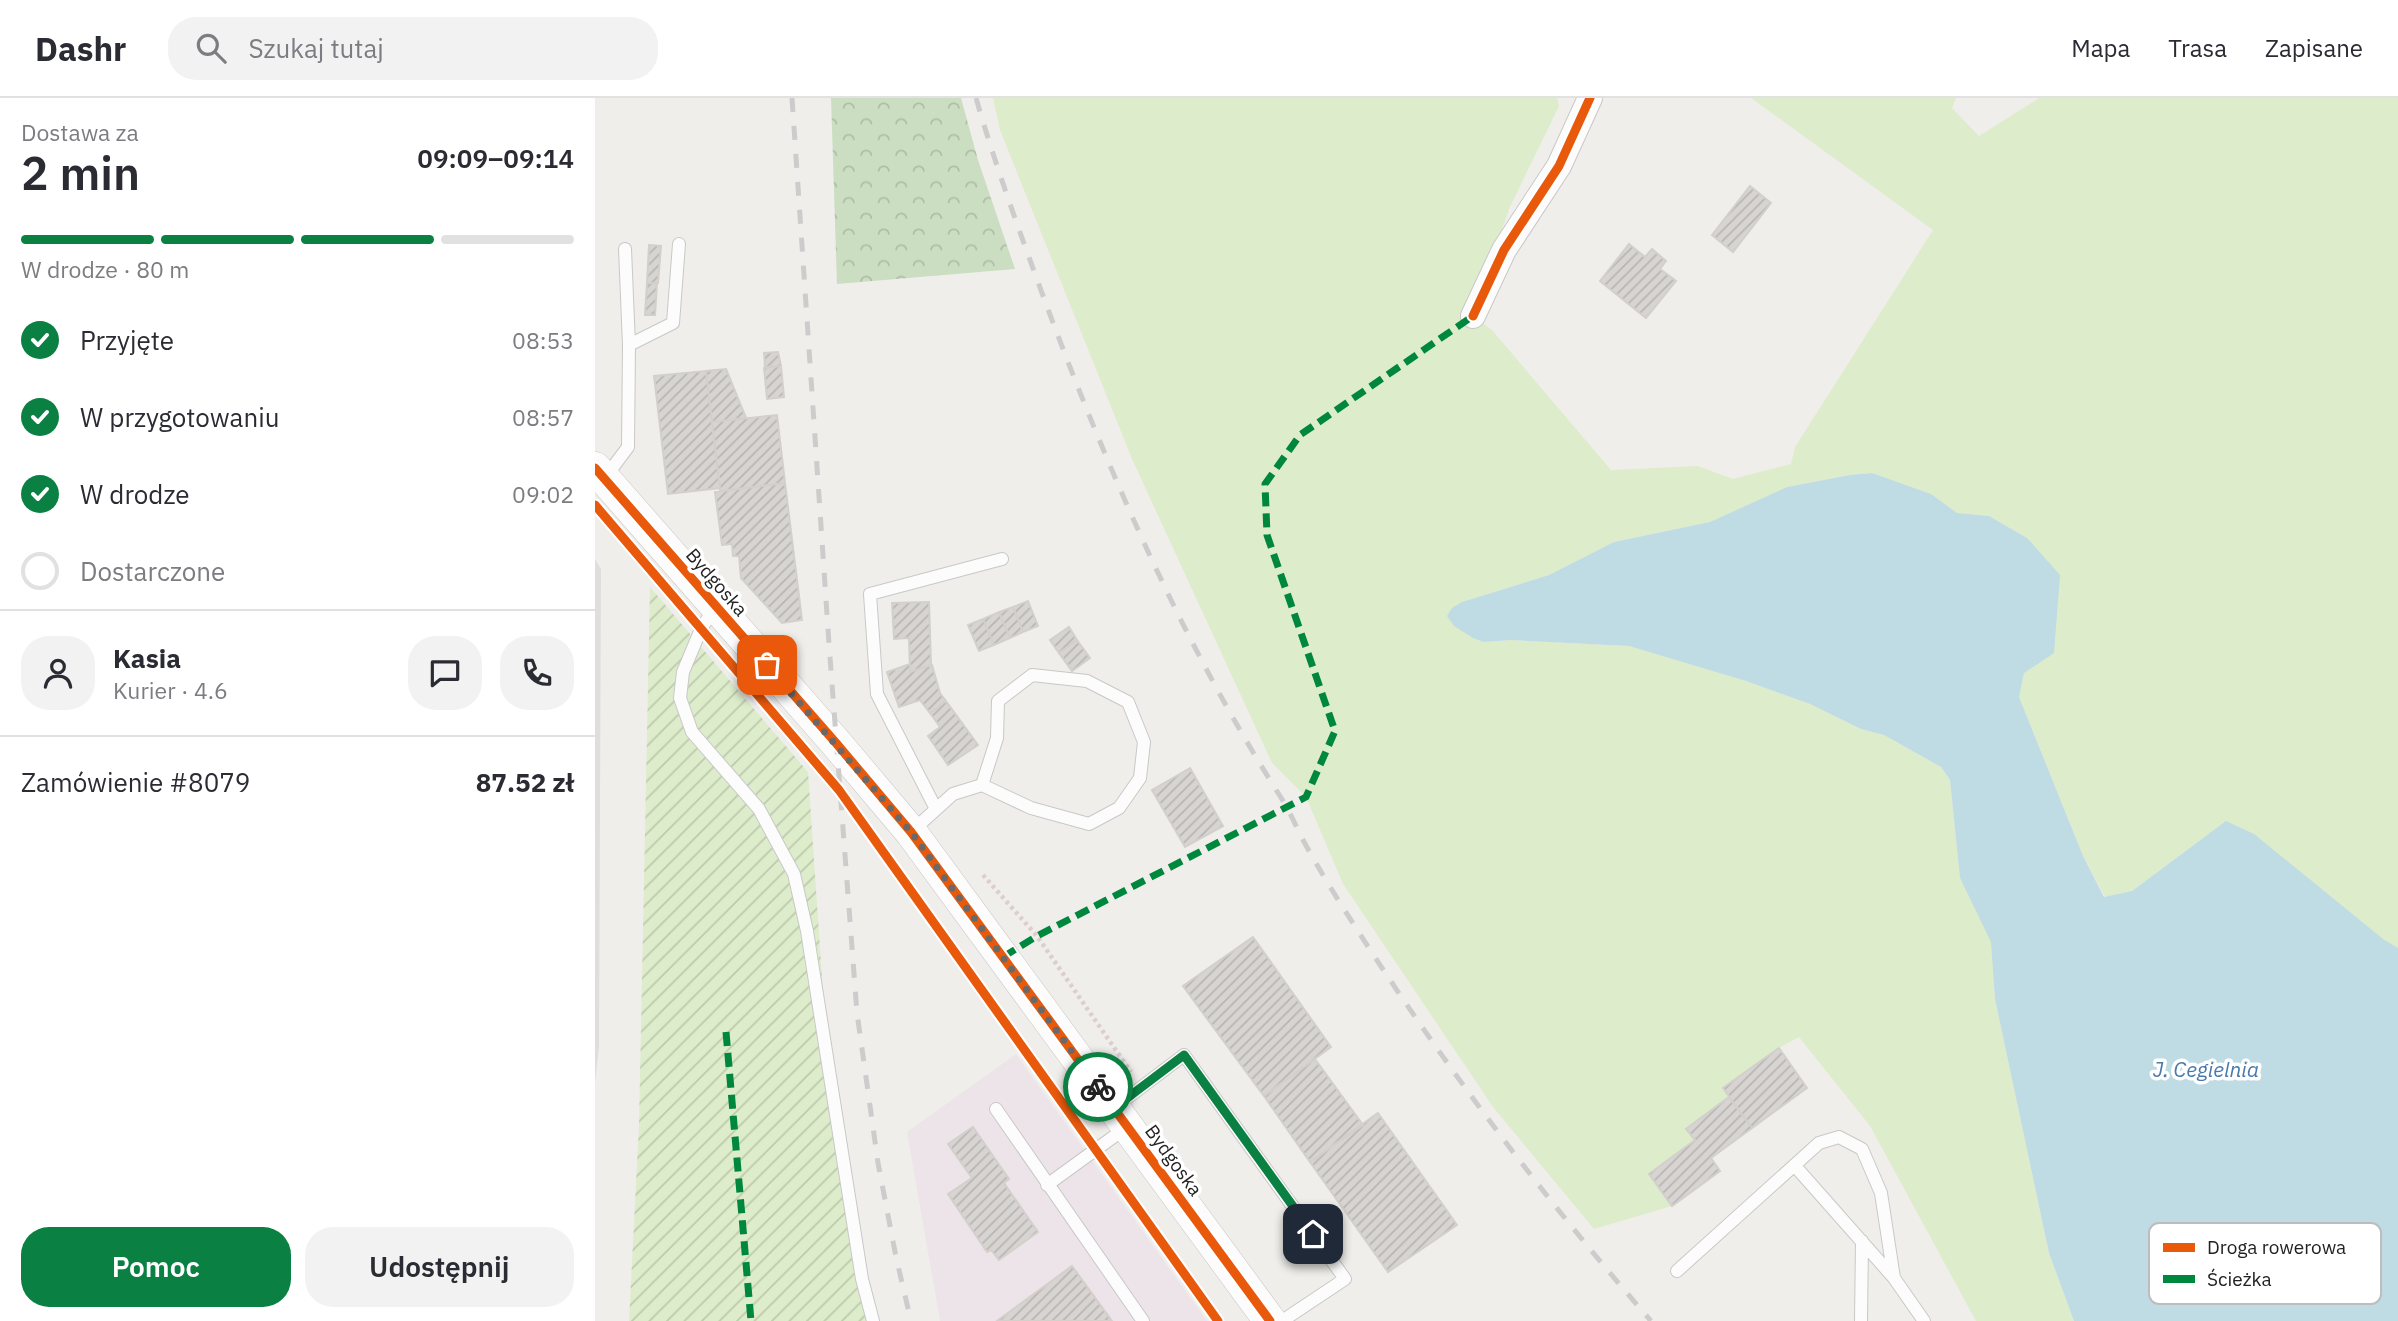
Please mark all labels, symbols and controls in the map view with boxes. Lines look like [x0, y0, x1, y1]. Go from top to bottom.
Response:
search box [168, 17, 658, 80]
text: Dashr [35, 27, 126, 70]
icon: search [192, 29, 230, 67]
text: Szukaj tutaj [248, 31, 384, 65]
text: Mapa [2071, 32, 2130, 64]
text: Trasa [2168, 32, 2227, 64]
text: Zapisane [2265, 32, 2363, 64]
text: Dostawa za [21, 117, 139, 147]
text: 09:09–09:14 [417, 141, 574, 175]
text: 2 min [21, 143, 140, 203]
text: W drodze · 80 m [21, 254, 189, 284]
icon: check [21, 321, 59, 359]
text: Przyjęte [80, 323, 174, 357]
text: 08:53 [512, 325, 574, 355]
icon: check [21, 398, 59, 436]
text: W przygotowaniu [80, 400, 279, 434]
text: 08:57 [512, 402, 574, 432]
icon: check [21, 475, 59, 513]
text: W drodze [80, 477, 190, 511]
text: 09:02 [512, 479, 574, 509]
street label: Bydgoska [681, 543, 753, 621]
text: Dostarczone [80, 554, 225, 588]
pin [737, 635, 797, 695]
button: person [21, 636, 95, 710]
button: chat [408, 636, 482, 710]
button: phone [500, 636, 574, 710]
text: Kasia [113, 641, 181, 675]
icon: bag [748, 646, 786, 684]
text: Kurier · 4.6 [113, 675, 228, 705]
text: Zamówienie #8079 [21, 765, 250, 799]
text: 87.52 zł [476, 765, 574, 799]
courier [1063, 1052, 1133, 1122]
water label: J. Cegielnia [2153, 1055, 2259, 1083]
icon: bike [1079, 1068, 1117, 1106]
street label: Bydgoska [1140, 1120, 1208, 1200]
pin [1283, 1204, 1343, 1264]
icon: home [1294, 1215, 1332, 1253]
legend [2149, 1223, 2381, 1304]
button: Pomoc [21, 1227, 291, 1307]
button: Udostępnij [305, 1227, 574, 1307]
text: Droga rowerowa [2207, 1235, 2346, 1259]
text: Ścieżka [2207, 1267, 2272, 1291]

